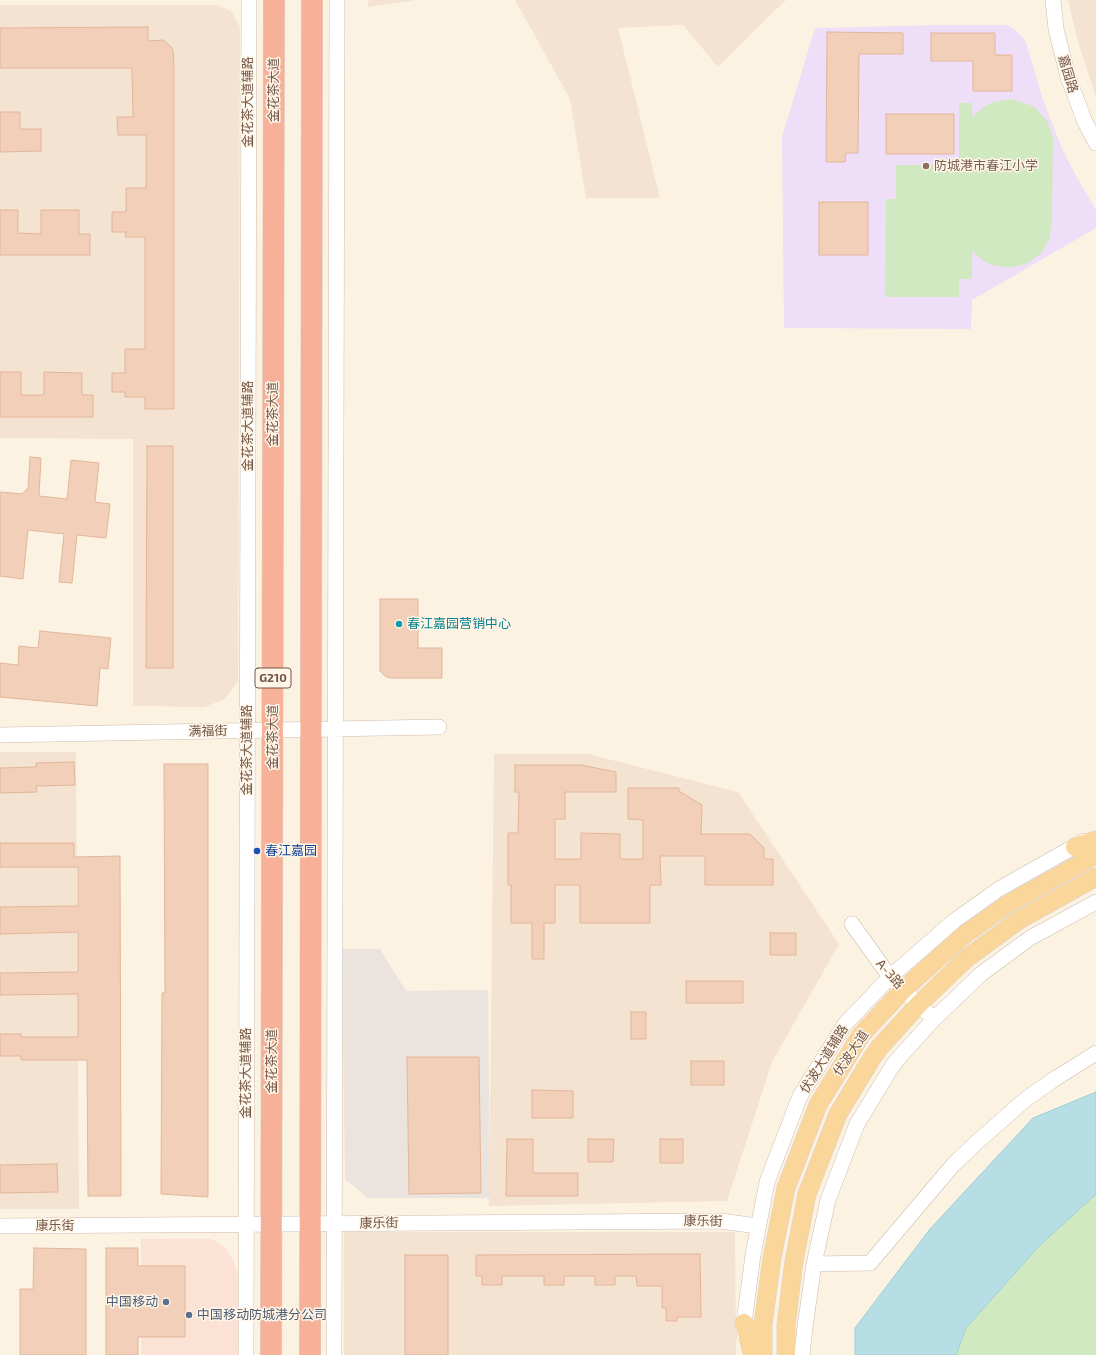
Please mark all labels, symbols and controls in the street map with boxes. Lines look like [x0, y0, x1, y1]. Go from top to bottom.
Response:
street label: 嘉园路 [1055, 53, 1081, 95]
street label: 金花茶大道辅路 [240, 57, 256, 147]
street label: 金花茶大道 [266, 58, 282, 122]
place label: 防城港市春江小学 [934, 158, 1038, 174]
marker: 防城港市春江小学 [921, 161, 931, 171]
street label: 金花茶大道辅路 [240, 381, 256, 471]
street label: 金花茶大道 [265, 382, 281, 446]
place label: 春江嘉园营销中心 [407, 616, 511, 632]
marker: 春江嘉园营销中心 [394, 619, 404, 629]
road number: G210 [255, 668, 291, 688]
street label: 金花茶大道辅路 [239, 705, 255, 795]
street label: 金花茶大道 [265, 705, 281, 769]
street label: 满福街 [188, 723, 228, 739]
place label: 春江嘉园 [265, 843, 317, 859]
marker: 春江嘉园 [252, 846, 262, 856]
street label: A-3路 [873, 956, 907, 992]
street label: 伏波大道辅路 [797, 1022, 851, 1096]
street label: 伏波大道 [830, 1027, 872, 1079]
street label: 金花茶大道辅路 [238, 1028, 254, 1118]
street label: 金花茶大道 [264, 1029, 280, 1093]
street label: 康乐街 [683, 1213, 723, 1229]
street label: 康乐街 [359, 1215, 399, 1231]
street label: 康乐街 [36, 1218, 74, 1234]
place label: 中国移动 [106, 1294, 158, 1310]
marker: 中国移动 [161, 1297, 171, 1307]
place label: 中国移动防城港分公司 [197, 1307, 327, 1323]
marker: 中国移动防城港分公司 [184, 1310, 194, 1320]

